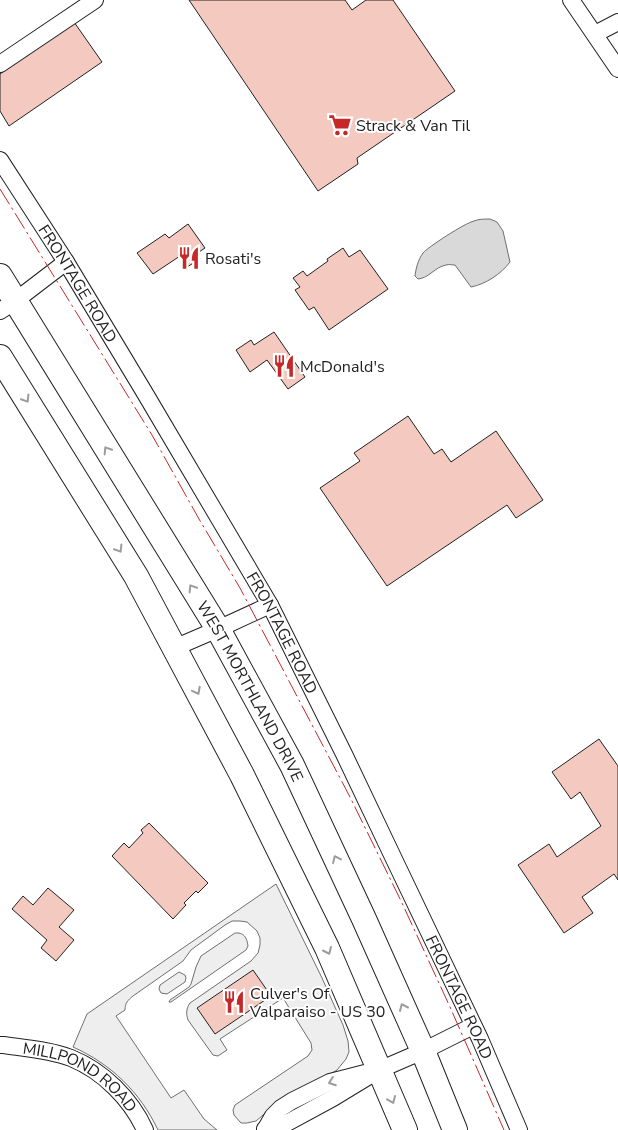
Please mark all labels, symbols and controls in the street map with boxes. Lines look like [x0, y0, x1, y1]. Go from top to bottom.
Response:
supermarket icon: Strack & Van Til [327, 112, 353, 138]
place label: Strack & Van Til [356, 115, 470, 137]
street label: FRONTAGE ROAD [33, 221, 122, 347]
restaurant icon: Rosati's [176, 245, 202, 271]
place label: Rosati's [205, 248, 261, 270]
restaurant icon: McDonald's [271, 353, 297, 379]
place label: McDonald's [300, 356, 385, 378]
one-way arrow [19, 393, 29, 402]
one-way arrow [103, 446, 113, 455]
one-way arrow [113, 543, 123, 552]
street label: FRONTAGE ROAD [241, 568, 322, 698]
one-way arrow [189, 584, 198, 594]
street label: WEST MORTHLAND DRIVE [191, 597, 308, 785]
one-way arrow [191, 686, 201, 695]
one-way arrow [332, 855, 342, 864]
street label: FRONTAGE ROAD [420, 932, 497, 1063]
one-way arrow [321, 946, 332, 955]
place label: Culver's Of Valparaiso - US 30 [249, 983, 385, 1023]
restaurant icon: Culver's Of Valparaiso - US 30 [221, 989, 247, 1015]
one-way arrow [399, 1003, 410, 1012]
street label: MILLPOND ROAD [21, 1038, 142, 1117]
one-way arrow [328, 1076, 337, 1086]
one-way arrow [386, 1095, 397, 1104]

